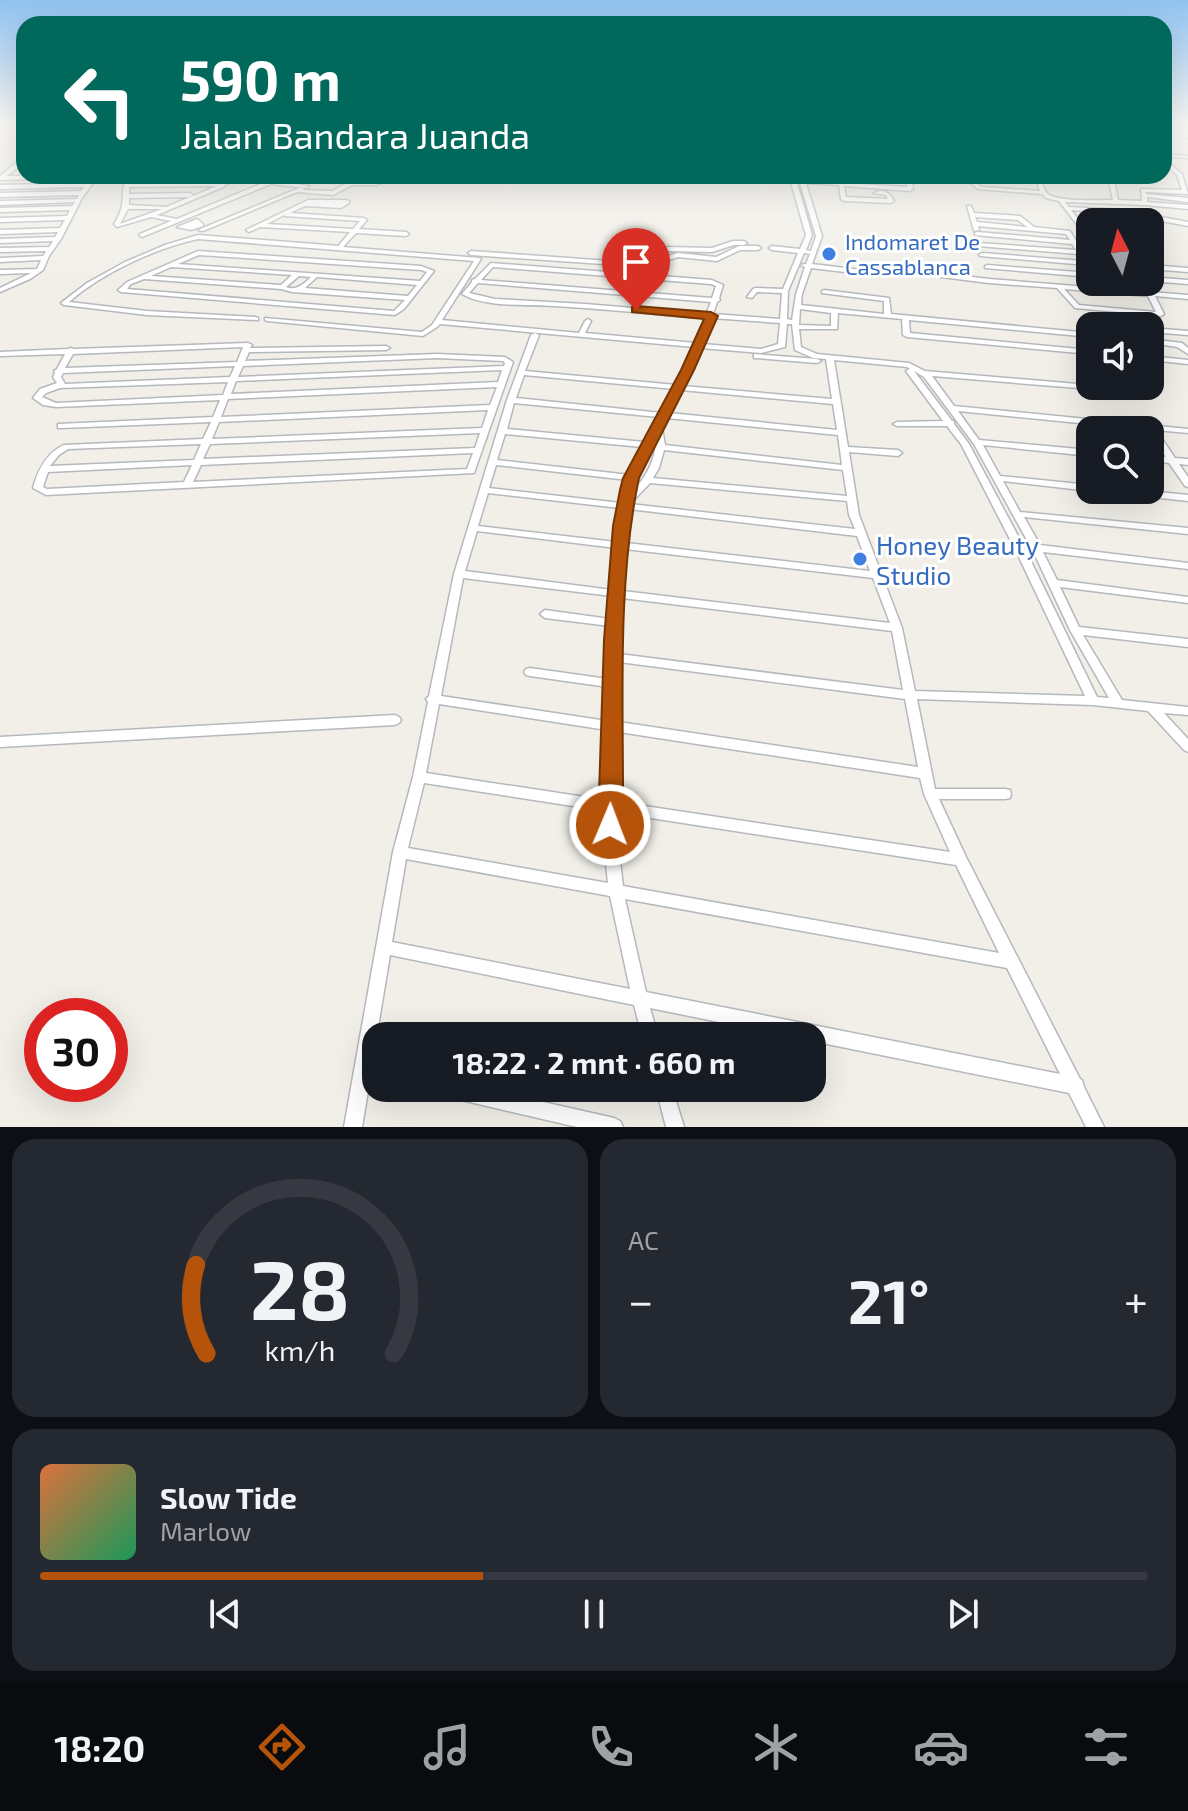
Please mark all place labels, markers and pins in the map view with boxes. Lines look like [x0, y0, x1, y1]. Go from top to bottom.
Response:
pin [602, 228, 670, 310]
place label: Indomaret De Cassablanca [845, 228, 980, 279]
marker: Indomaret De Cassablanca [820, 245, 838, 263]
place label: Honey Beauty Studio [876, 529, 1039, 590]
marker: Honey Beauty Studio [851, 550, 869, 568]

